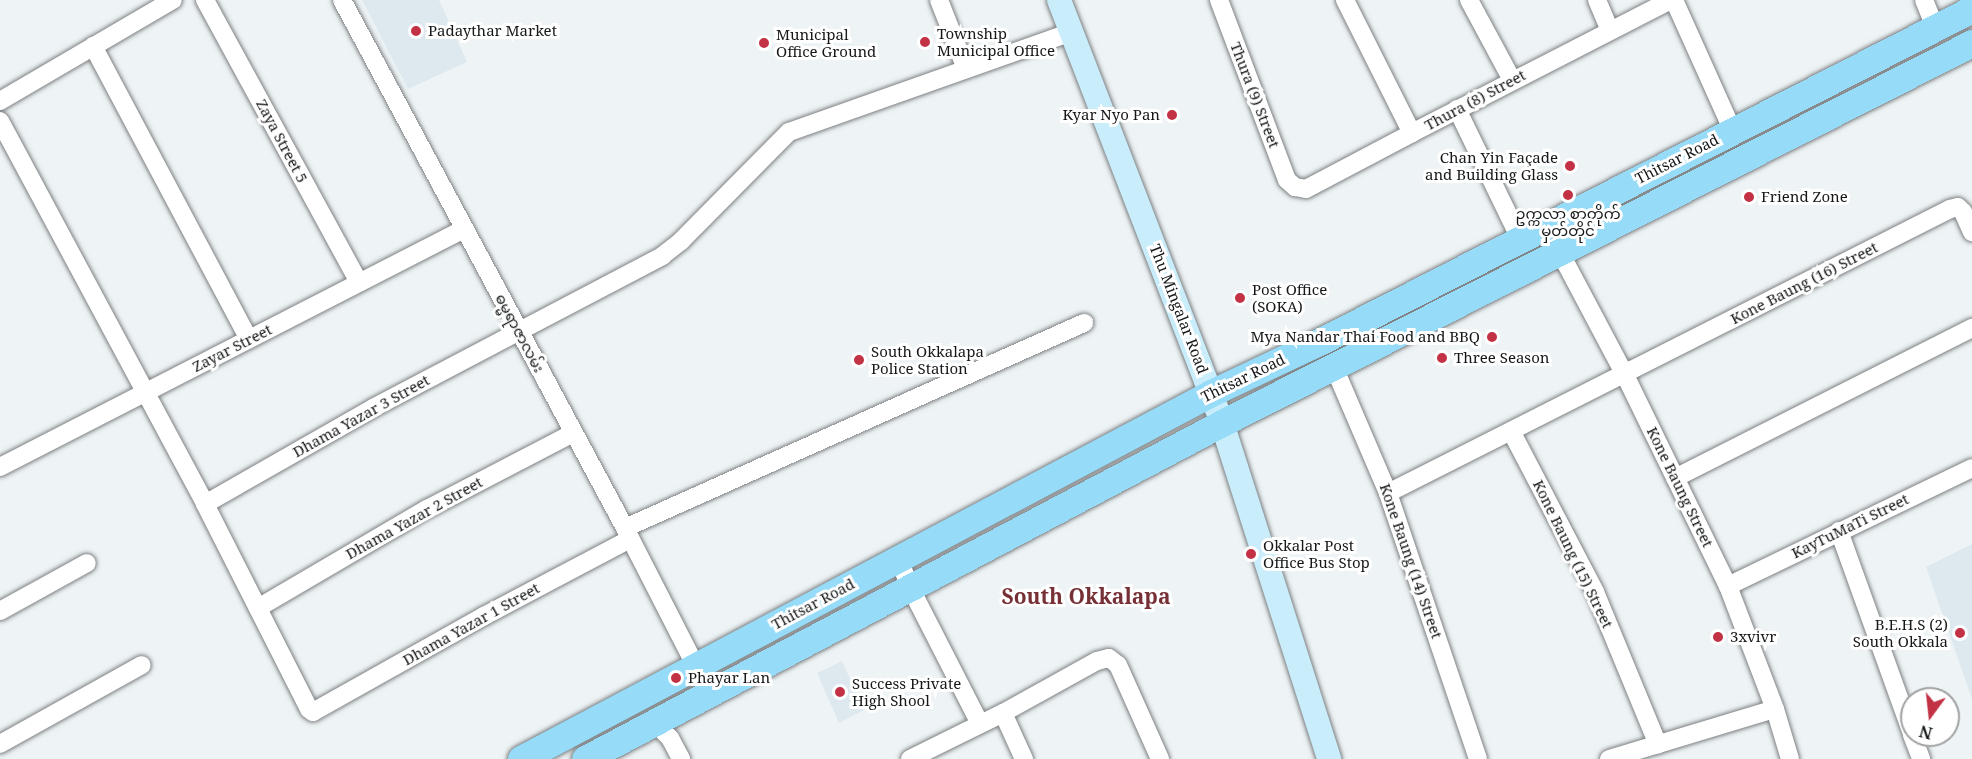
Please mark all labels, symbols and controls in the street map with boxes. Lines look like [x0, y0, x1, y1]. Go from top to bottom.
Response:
place label: Padaythar Market [428, 22, 557, 40]
marker: Padaythar Market [409, 24, 423, 38]
place label: Township Municipal Office [937, 24, 1055, 59]
place label: Municipal Office Ground [776, 25, 876, 60]
marker: Township Municipal Office [918, 35, 932, 49]
marker: Municipal Office Ground [757, 36, 771, 50]
street label: Thura (9) Street [1227, 40, 1283, 150]
street label: Thura (8) Street [1421, 66, 1529, 134]
street label: Zaya Street 5 [252, 96, 312, 186]
place label: Kyar Nyo Pan [1062, 106, 1160, 124]
marker: Kyar Nyo Pan [1165, 108, 1179, 122]
street label: Thitsar Road [1632, 130, 1722, 188]
place label: Chan Yin Façade and Building Glass [1425, 148, 1558, 183]
marker: Chan Yin Façade and Building Glass [1563, 159, 1577, 173]
marker: ဥက္ကလာ စာတိုက် မှတ်တိုင် [1561, 188, 1575, 202]
place label: Friend Zone [1761, 188, 1848, 206]
marker: Friend Zone [1742, 190, 1756, 204]
place label: ဥက္ကလာ စာတိုက် မှတ်တိုင် [1515, 204, 1621, 239]
street label: Kone Baung (16) Street [1727, 238, 1881, 328]
street label: Thu Mingalar Road [1146, 242, 1212, 376]
place label: Post Office (SOKA) [1252, 280, 1327, 315]
street label: ဓမ္မရာဇာလမ်း [492, 290, 548, 376]
marker: Post Office (SOKA) [1233, 291, 1247, 305]
street label: Zayar Street [189, 320, 275, 376]
place label: Mya Nandar Thai Food and BBQ [1250, 328, 1480, 346]
marker: Mya Nandar Thai Food and BBQ [1485, 330, 1499, 344]
place label: South Okkalapa Police Station [871, 342, 984, 377]
place label: Three Season [1454, 349, 1549, 367]
street label: Thitsar Road [1198, 350, 1288, 406]
marker: Three Season [1435, 351, 1449, 365]
marker: South Okkalapa Police Station [852, 353, 866, 367]
street label: Dhama Yazar 3 Street [290, 371, 432, 461]
street label: Kone Baung Street [1643, 424, 1717, 550]
street label: Dhama Yazar 2 Street [343, 473, 485, 563]
street label: Kone Baung (15) Street [1529, 477, 1617, 631]
street label: Kone Baung (14) Street [1376, 481, 1446, 641]
street label: KayTuMaTi Street [1788, 490, 1912, 562]
place label: Okkalar Post Office Bus Stop [1263, 536, 1370, 571]
marker: Okkalar Post Office Bus Stop [1244, 547, 1258, 561]
street label: Thitsar Road [769, 575, 857, 633]
street label: Dhama Yazar 1 Street [400, 579, 542, 669]
district label: South Okkalapa [1001, 583, 1171, 609]
place label: B.E.H.S (2) South Okkala [1853, 615, 1948, 650]
marker: B.E.H.S (2) South Okkala [1953, 626, 1967, 640]
place label: 3xvivr [1730, 628, 1776, 646]
marker: 3xvivr [1711, 630, 1725, 644]
place label: Phayar Lan [688, 669, 770, 687]
marker: Phayar Lan [669, 671, 683, 685]
place label: Success Private High Shool [852, 674, 961, 709]
marker: Success Private High Shool [833, 685, 847, 699]
north arrow [1900, 687, 1960, 747]
text: N [1917, 720, 1935, 745]

